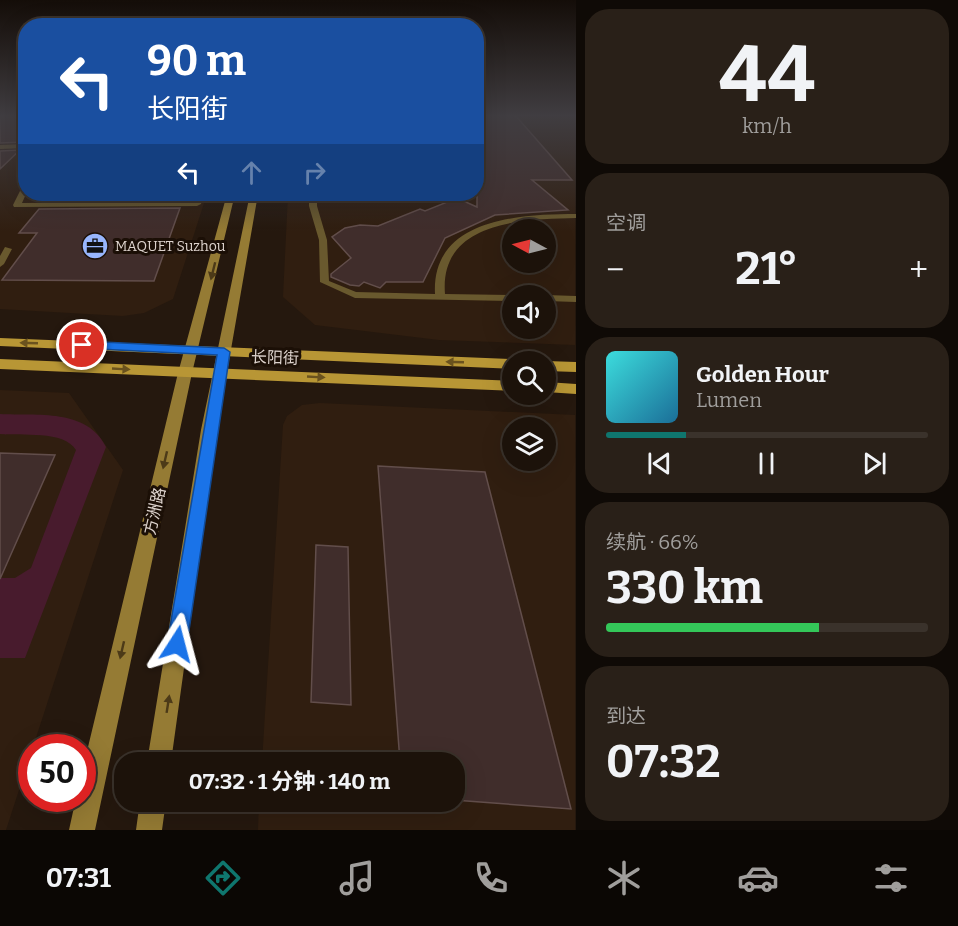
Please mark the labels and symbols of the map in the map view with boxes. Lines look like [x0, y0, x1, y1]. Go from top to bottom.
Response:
north arrow [502, 219, 556, 273]
office icon: MAQUET Suzhou [80, 231, 110, 261]
place label: MAQUET Suzhou [115, 238, 226, 255]
one-way arrow [207, 262, 217, 280]
pin [56, 319, 107, 370]
one-way arrow [19, 338, 38, 347]
street label: 长阳街 [251, 347, 299, 368]
one-way arrow [445, 357, 464, 366]
one-way arrow [112, 365, 131, 374]
one-way arrow [307, 372, 326, 381]
one-way arrow [160, 451, 169, 470]
street label: 方洲路 [140, 486, 169, 537]
position arrow [145, 612, 209, 676]
one-way arrow [117, 641, 127, 659]
one-way arrow [164, 695, 173, 714]
speed limit sign: 50 [18, 734, 96, 812]

